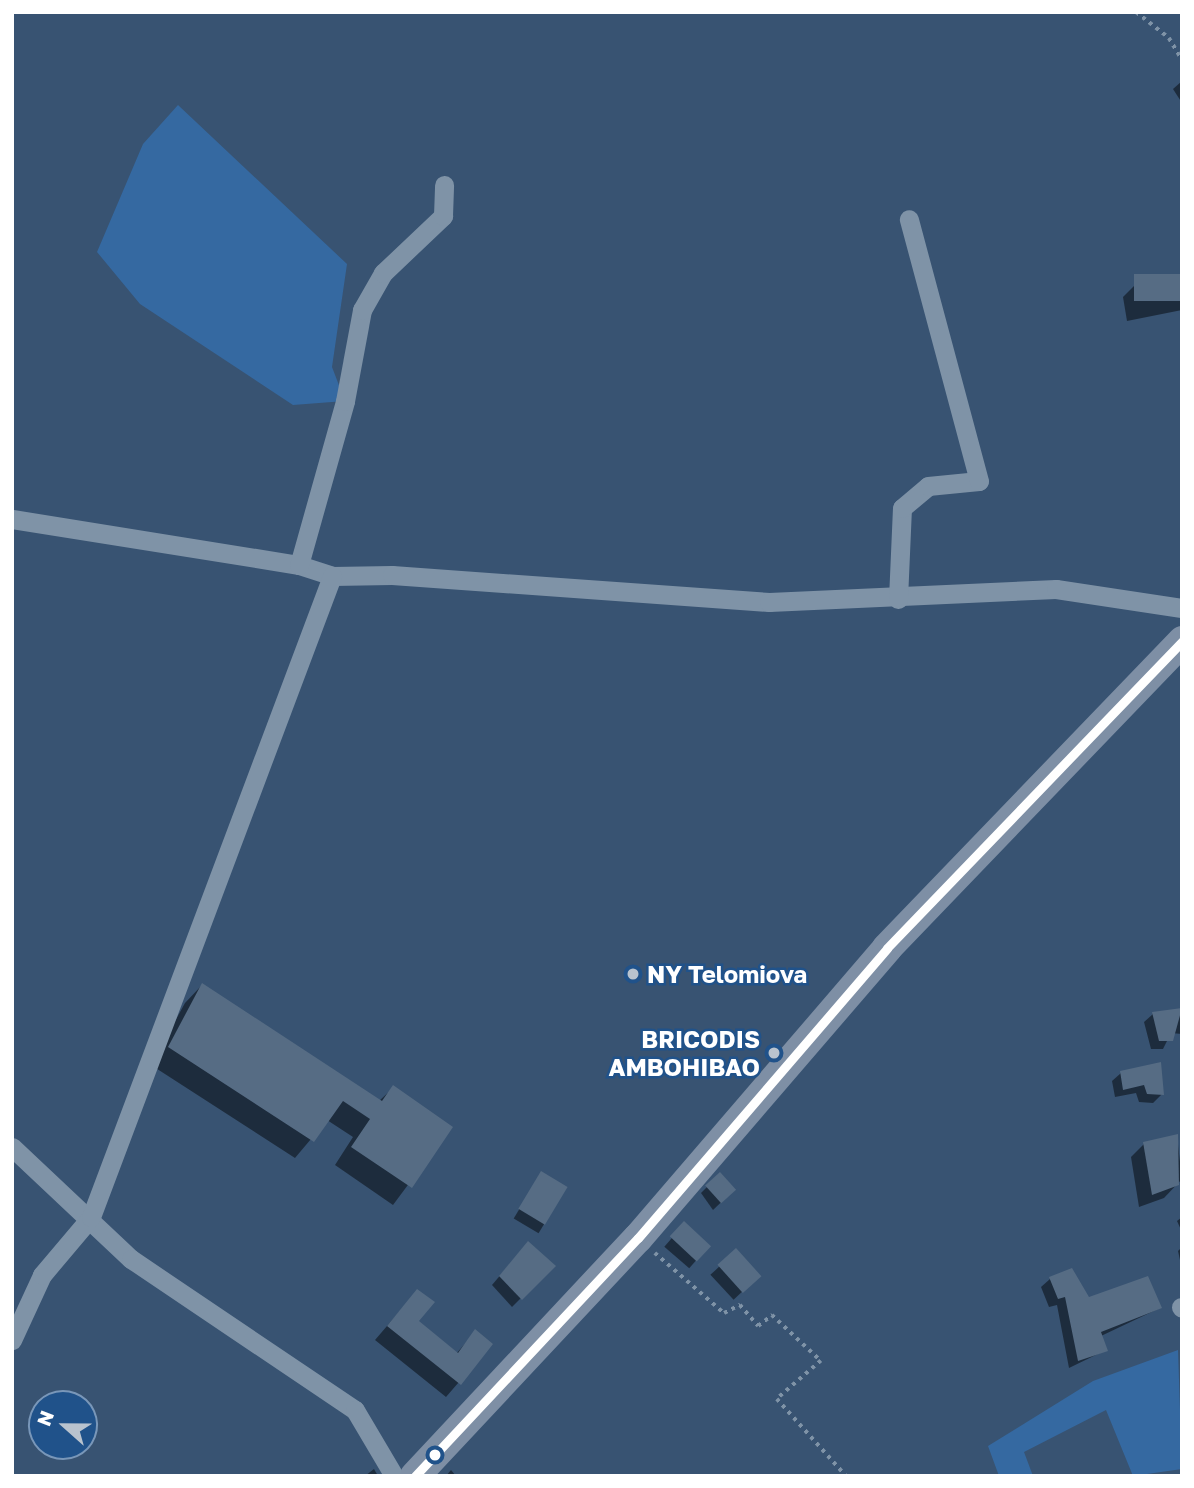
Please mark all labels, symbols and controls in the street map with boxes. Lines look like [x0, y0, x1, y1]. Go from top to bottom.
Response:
place label: NY Telomiova [647, 960, 807, 988]
marker: NY Telomiova [625, 966, 641, 982]
place label: BRICODIS AMBOHIBAO [608, 1025, 760, 1081]
marker: BRICODIS AMBOHIBAO [766, 1045, 782, 1061]
north arrow [28, 1390, 98, 1460]
text: N [31, 1407, 58, 1429]
unlabelled marker [428, 1448, 442, 1462]

